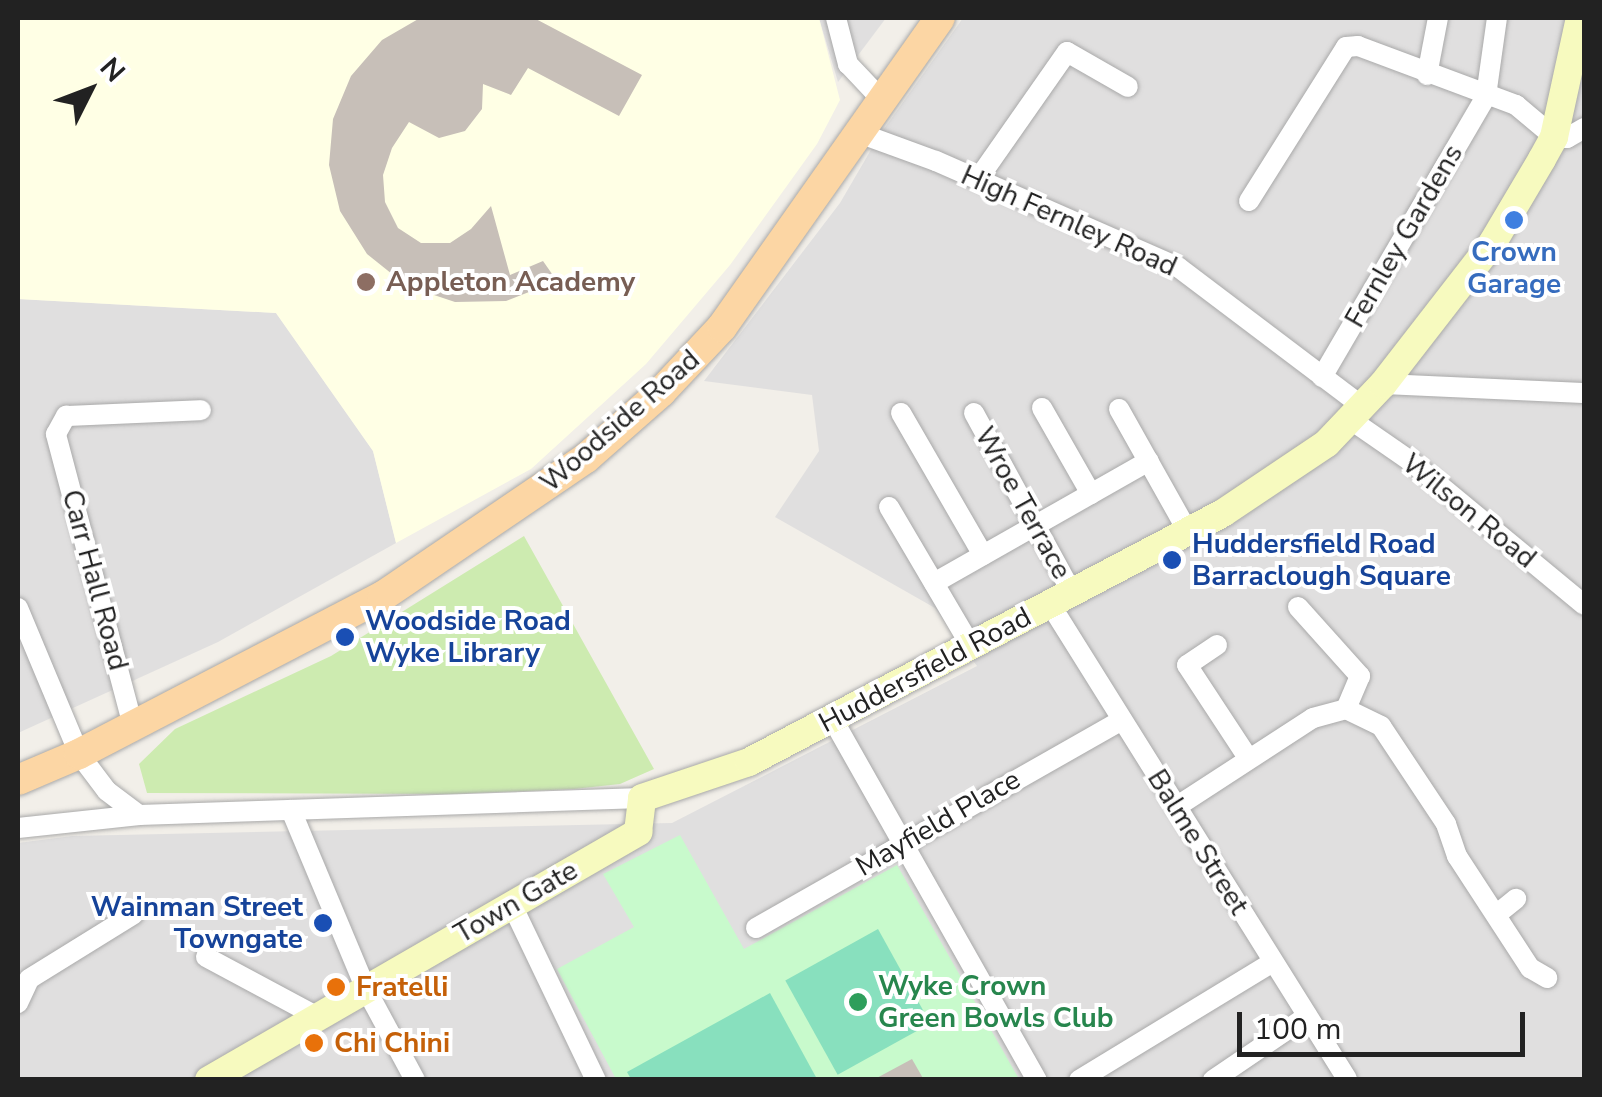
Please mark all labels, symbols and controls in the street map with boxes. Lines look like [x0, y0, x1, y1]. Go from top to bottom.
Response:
north arrow [40, 40, 140, 140]
text: N [91, 49, 133, 90]
street label: Fernley Gardens [1338, 139, 1470, 333]
street label: High Fernley Road [956, 158, 1182, 284]
marker: Crown Garage [1503, 209, 1525, 231]
place label: Crown Garage [1467, 235, 1561, 301]
place label: Appleton Academy [386, 265, 635, 299]
marker: Appleton Academy [355, 271, 377, 293]
street label: Woodside Road [533, 343, 707, 499]
street label: Wroe Terrace [967, 421, 1079, 585]
street label: Wilson Road [1395, 447, 1543, 575]
street label: Carr Hall Road [55, 486, 135, 674]
place label: Huddersfield Road Barraclough Square [1192, 527, 1451, 593]
marker: Huddersfield Road Barraclough Square [1161, 549, 1183, 571]
street label: Huddersfield Road [813, 600, 1037, 740]
place label: Woodside Road Wyke Library [365, 604, 571, 670]
marker: Woodside Road Wyke Library [334, 626, 356, 648]
street label: Mayfield Place [850, 762, 1026, 884]
street label: Balme Street [1140, 763, 1256, 921]
street label: Town Gate [449, 853, 583, 951]
place label: Wainman Street Towngate [91, 890, 303, 956]
marker: Wainman Street Towngate [312, 912, 334, 934]
place label: Wyke Crown Green Bowls Club [878, 969, 1114, 1035]
place label: Fratelli [356, 970, 448, 1004]
marker: Fratelli [325, 976, 347, 998]
marker: Wyke Crown Green Bowls Club [847, 991, 869, 1013]
scale bar [1242, 992, 1530, 1054]
text: 100 m [1254, 1009, 1341, 1050]
place label: Chi Chini [334, 1026, 450, 1060]
marker: Chi Chini [303, 1032, 325, 1054]

